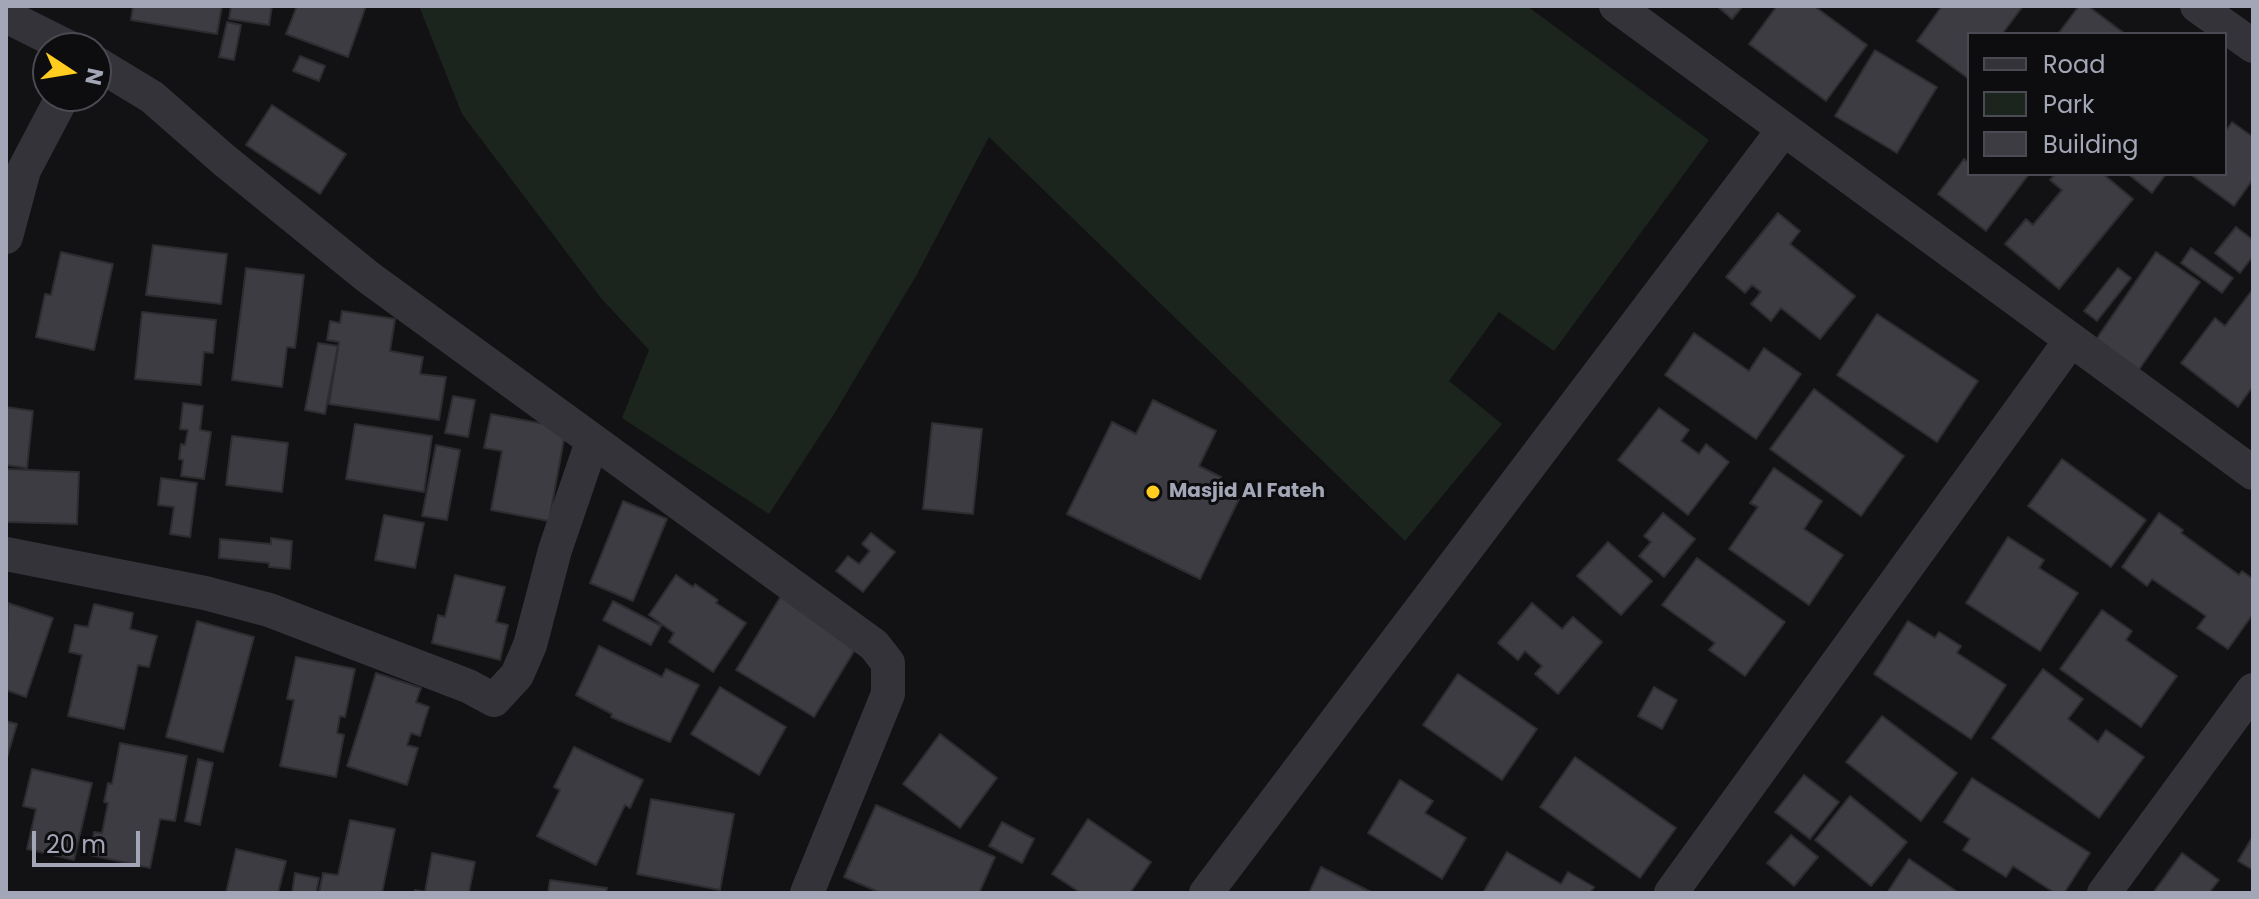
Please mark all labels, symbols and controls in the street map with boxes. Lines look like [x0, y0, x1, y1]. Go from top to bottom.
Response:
north arrow [32, 32, 112, 112]
legend [1967, 32, 2227, 176]
text: Road [2043, 48, 2105, 81]
text: N [77, 65, 111, 88]
text: Park [2043, 88, 2094, 121]
text: Building [2043, 128, 2139, 161]
place label: Masjid Al Fateh [1169, 480, 1325, 504]
marker: Masjid Al Fateh [1144, 483, 1162, 501]
scale bar [36, 815, 144, 865]
text: 20 m [46, 828, 106, 861]

